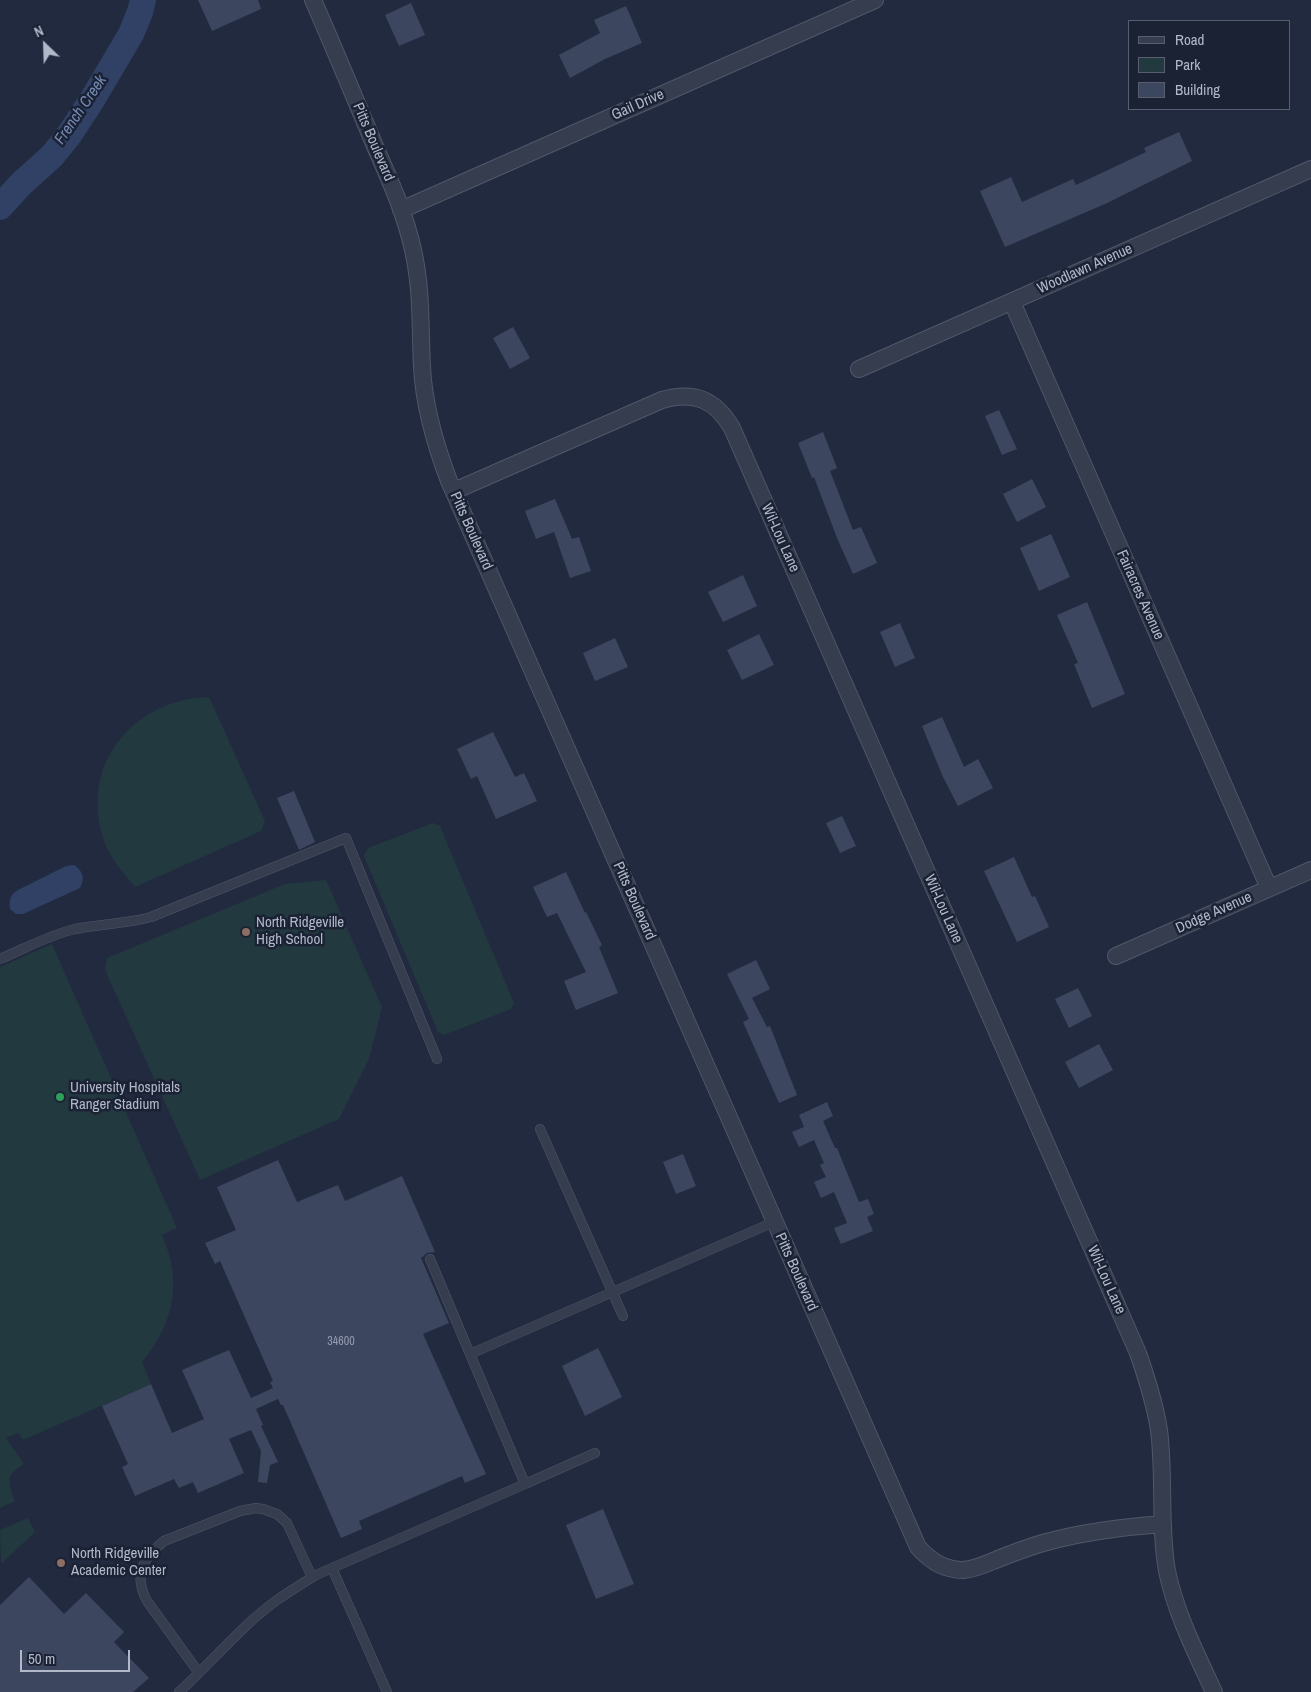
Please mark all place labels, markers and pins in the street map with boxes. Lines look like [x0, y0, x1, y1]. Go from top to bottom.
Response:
place label: North Ridgeville High School [256, 914, 344, 949]
marker: North Ridgeville High School [240, 926, 252, 938]
place label: University Hospitals Ranger Stadium [70, 1079, 180, 1114]
marker: University Hospitals Ranger Stadium [54, 1091, 66, 1103]
place label: North Ridgeville Academic Center [71, 1545, 166, 1580]
marker: North Ridgeville Academic Center [55, 1557, 67, 1569]

